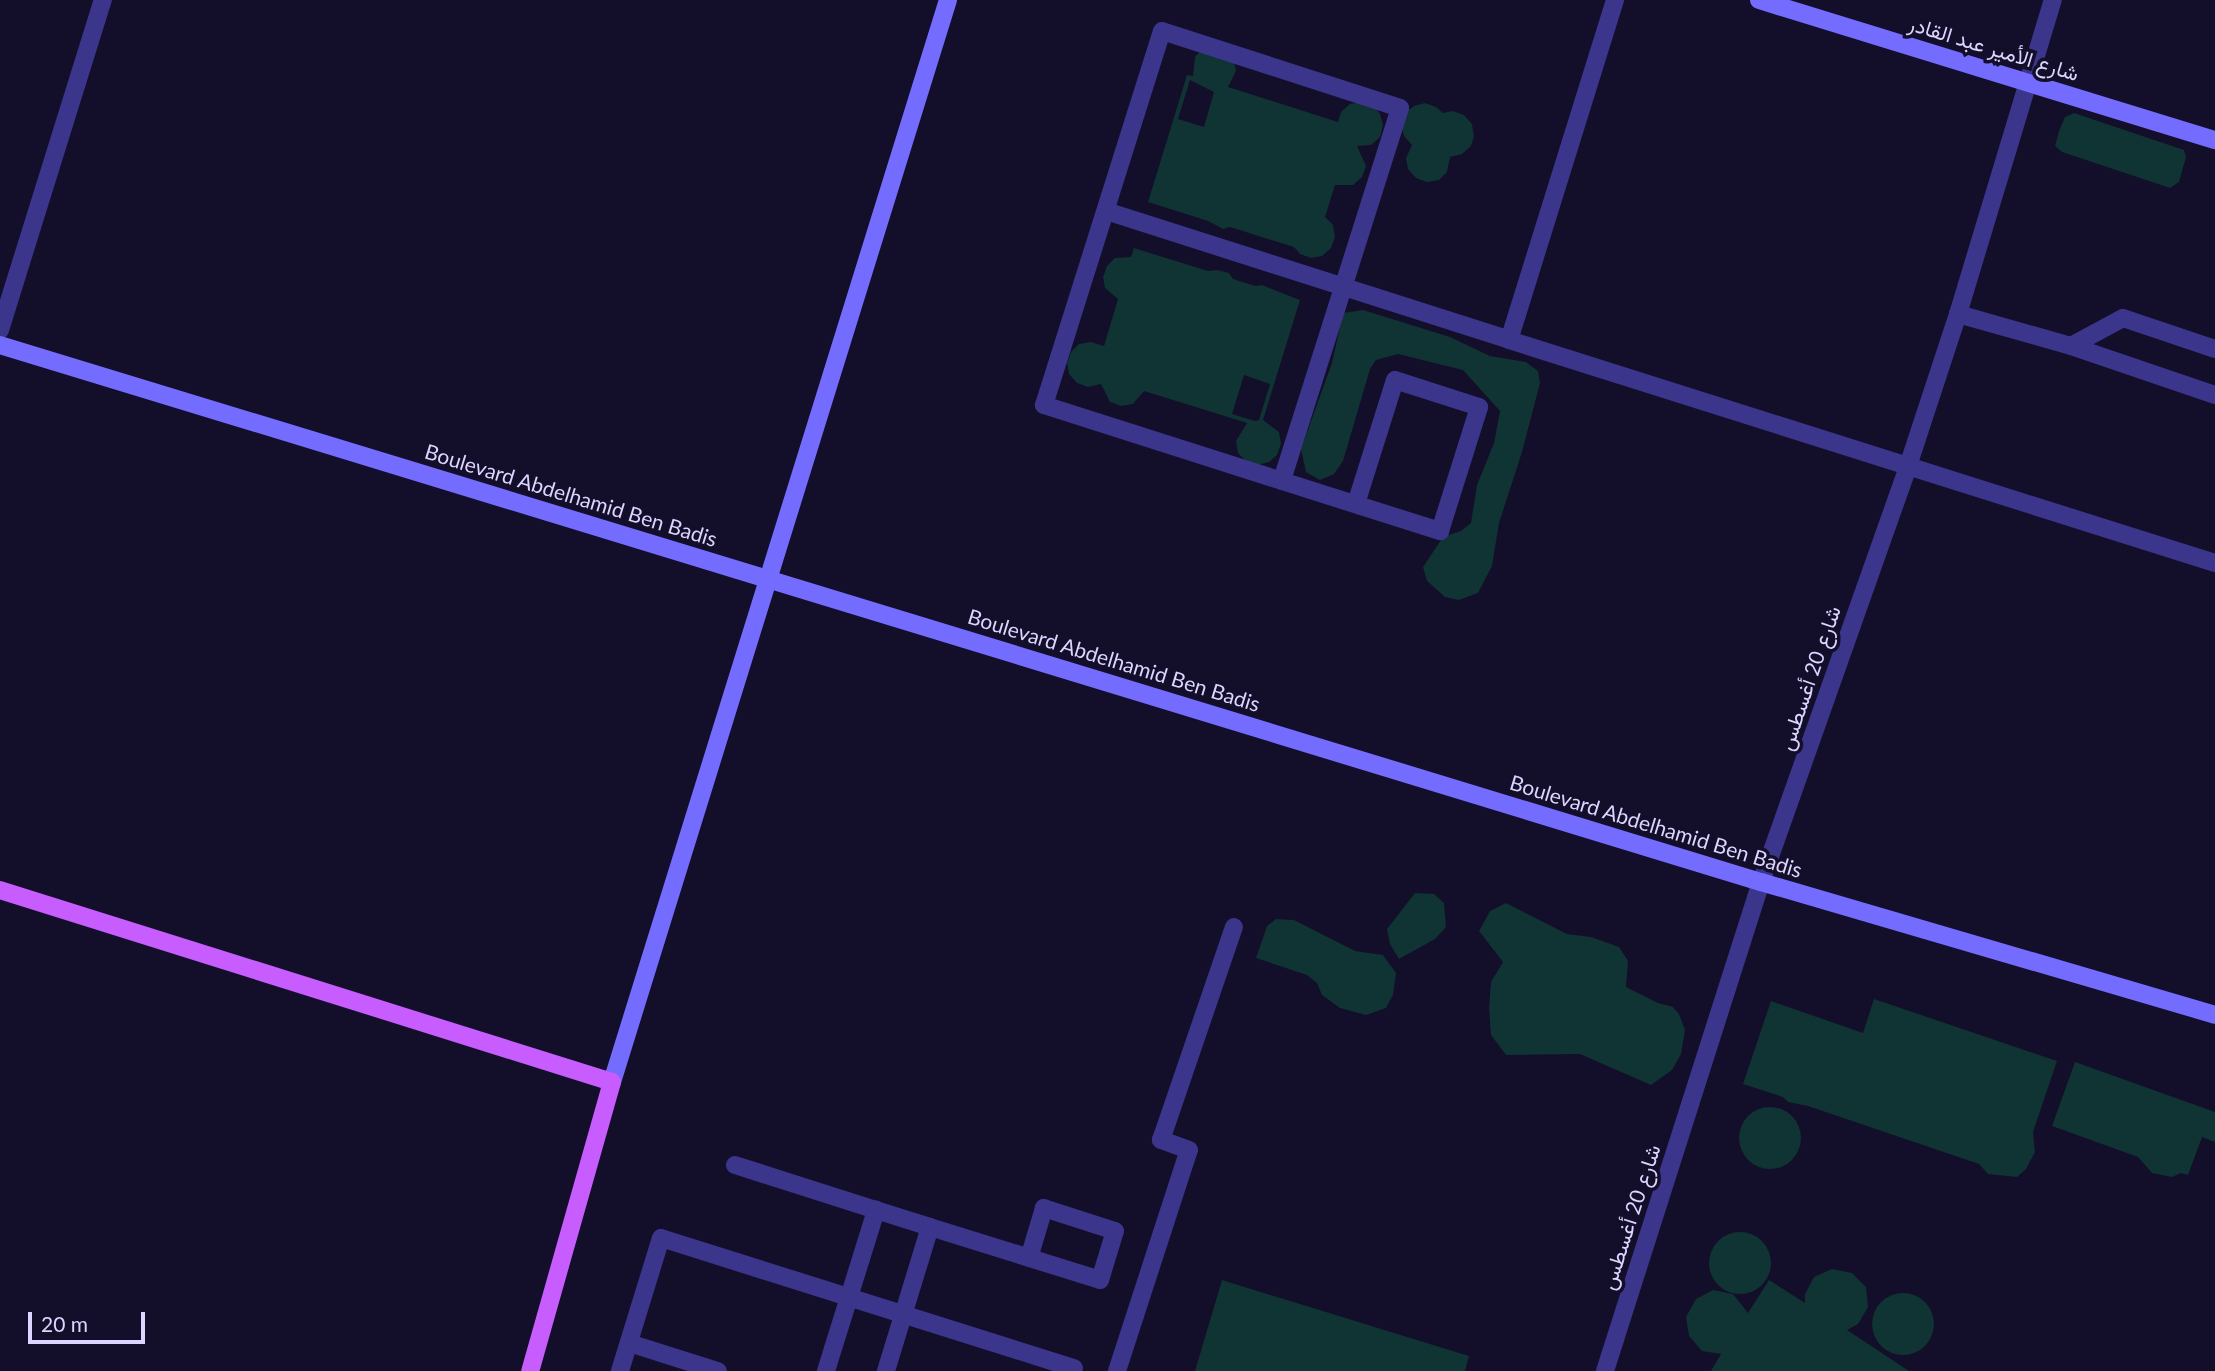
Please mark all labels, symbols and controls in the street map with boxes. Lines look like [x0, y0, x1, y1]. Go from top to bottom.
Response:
street label: شارع الأمير عبد القادر [1906, 10, 2082, 86]
street label: Boulevard Abdelhamid Ben Badis [422, 438, 720, 552]
street label: شارع 20 أغسطس [1772, 602, 1846, 754]
street label: Boulevard Abdelhamid Ben Badis [965, 603, 1263, 717]
street label: Boulevard Abdelhamid Ben Badis [1507, 769, 1805, 883]
street label: شارع 20 أغسطس [1595, 1141, 1665, 1293]
scale bar [32, 1298, 149, 1342]
text: 20 m [41, 1311, 88, 1336]

